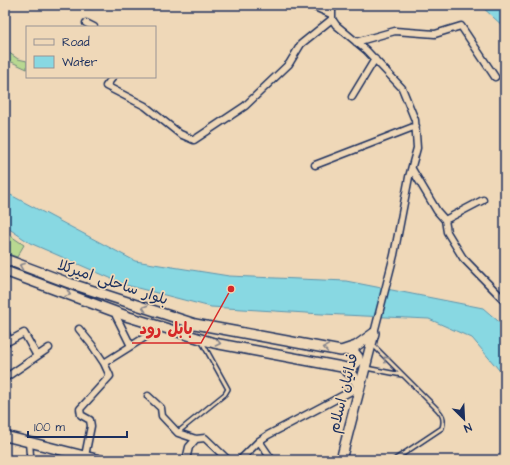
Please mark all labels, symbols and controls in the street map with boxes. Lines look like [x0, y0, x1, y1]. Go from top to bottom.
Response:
legend [26, 26, 156, 78]
text: Road [62, 34, 90, 51]
text: Water [62, 54, 98, 71]
street label: بلوار ساحلی امیرکلا [55, 255, 171, 310]
one-way arrow [18, 262, 25, 270]
one-way arrow [64, 290, 71, 298]
one-way arrow [141, 304, 148, 313]
callout: بابل رود [132, 315, 201, 343]
text: بابل رود [139, 318, 193, 340]
one-way arrow [215, 339, 221, 347]
one-way arrow [323, 344, 329, 353]
street label: فدائیان اسلام [323, 351, 364, 435]
one-way arrow [383, 356, 391, 364]
north arrow [444, 399, 484, 439]
scale bar [28, 413, 127, 439]
text: 100 m [34, 419, 65, 436]
text: N [462, 419, 474, 436]

